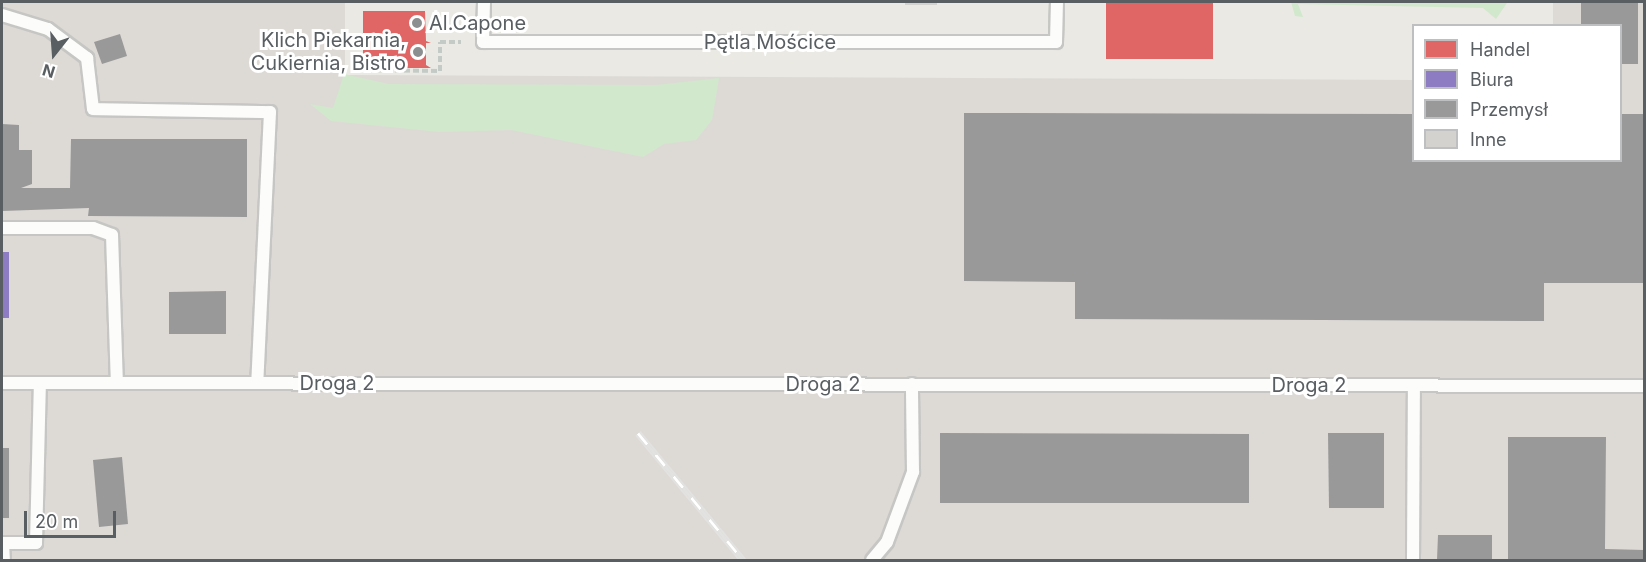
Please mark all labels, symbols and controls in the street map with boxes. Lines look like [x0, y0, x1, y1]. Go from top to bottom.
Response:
place label: Al.Capone [429, 11, 526, 35]
marker: Al.Capone [410, 16, 424, 30]
north arrow [24, 24, 84, 84]
legend [1412, 24, 1622, 162]
place label: Klich Piekarnia, Cukiernia, Bistro [251, 28, 406, 75]
street label: Pętla Mościce [704, 30, 836, 54]
text: Handel [1470, 39, 1530, 60]
marker: Klich Piekarnia, Cukiernia, Bistro [411, 45, 425, 59]
text: N [40, 60, 58, 83]
text: Biura [1470, 69, 1514, 90]
text: Przemysł [1470, 99, 1548, 120]
text: Inne [1470, 129, 1507, 150]
street label: Droga 2 [300, 371, 374, 395]
street label: Droga 2 [786, 372, 860, 396]
street label: Droga 2 [1272, 373, 1346, 397]
scale bar [27, 499, 118, 537]
text: 20 m [35, 511, 78, 532]

